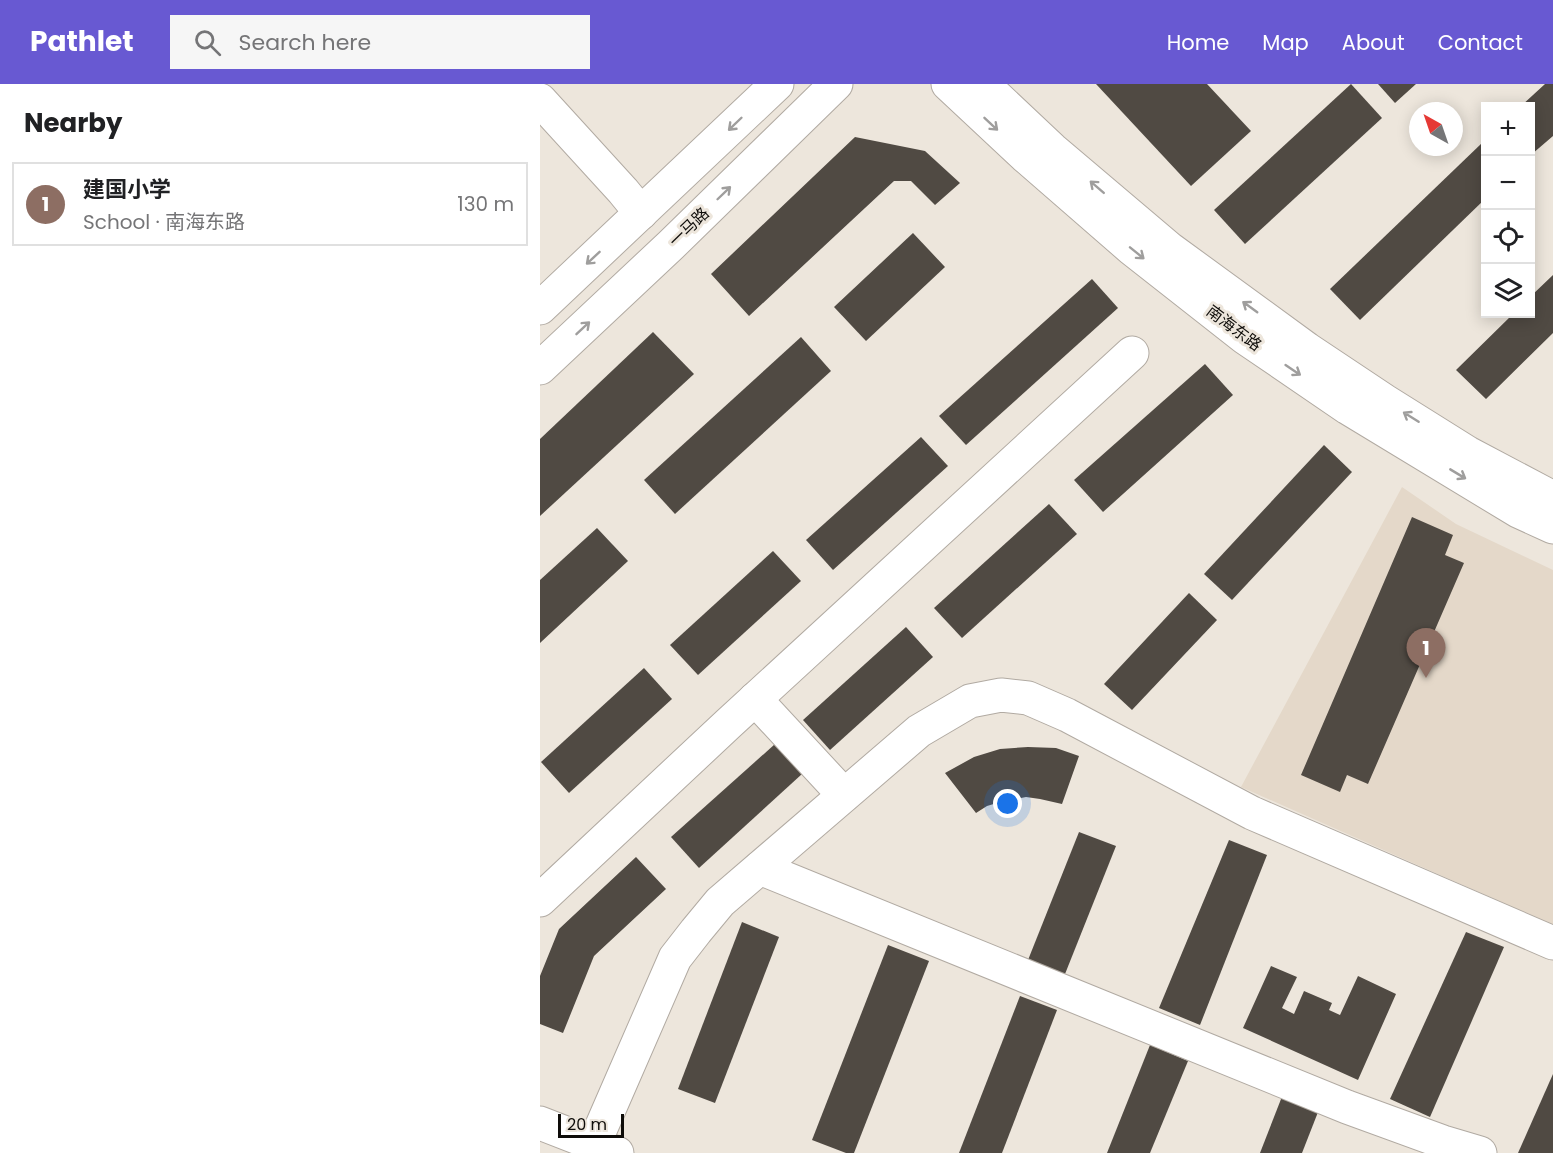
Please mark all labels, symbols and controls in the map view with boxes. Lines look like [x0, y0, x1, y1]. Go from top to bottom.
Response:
search box [170, 15, 590, 69]
text: Pathlet [30, 22, 134, 61]
icon: search [191, 26, 224, 59]
text: Search here [239, 27, 371, 58]
text: Home [1167, 28, 1229, 57]
text: Map [1262, 28, 1309, 57]
text: About [1342, 28, 1405, 57]
text: Contact [1438, 28, 1523, 57]
north arrow [1409, 102, 1463, 156]
map controls [1481, 102, 1535, 318]
button: + [1481, 102, 1535, 156]
text: Nearby [24, 105, 122, 141]
one-way arrow [727, 117, 742, 132]
one-way arrow [983, 117, 998, 131]
button: − [1481, 156, 1535, 210]
text: 建国小学 [83, 174, 171, 205]
one-way arrow [1090, 180, 1105, 194]
one-way arrow [716, 186, 731, 201]
text: 1 [42, 190, 49, 218]
text: 130 m [457, 190, 514, 218]
street label: 一马路 [664, 202, 714, 252]
text: School · 南海东路 [83, 208, 245, 236]
button: locate [1481, 210, 1535, 264]
one-way arrow [1129, 247, 1145, 260]
one-way arrow [586, 251, 601, 266]
button: layers [1481, 264, 1535, 318]
street label: 南海东路 [1202, 300, 1266, 356]
one-way arrow [1243, 301, 1259, 313]
one-way arrow [575, 321, 590, 335]
one-way arrow [1284, 364, 1301, 377]
one-way arrow [1403, 411, 1420, 423]
one-way arrow [1449, 469, 1466, 481]
pin: 1 [1406, 628, 1446, 678]
your location [993, 789, 1022, 818]
scale bar [558, 1111, 624, 1138]
text: 20 m [567, 1113, 607, 1136]

